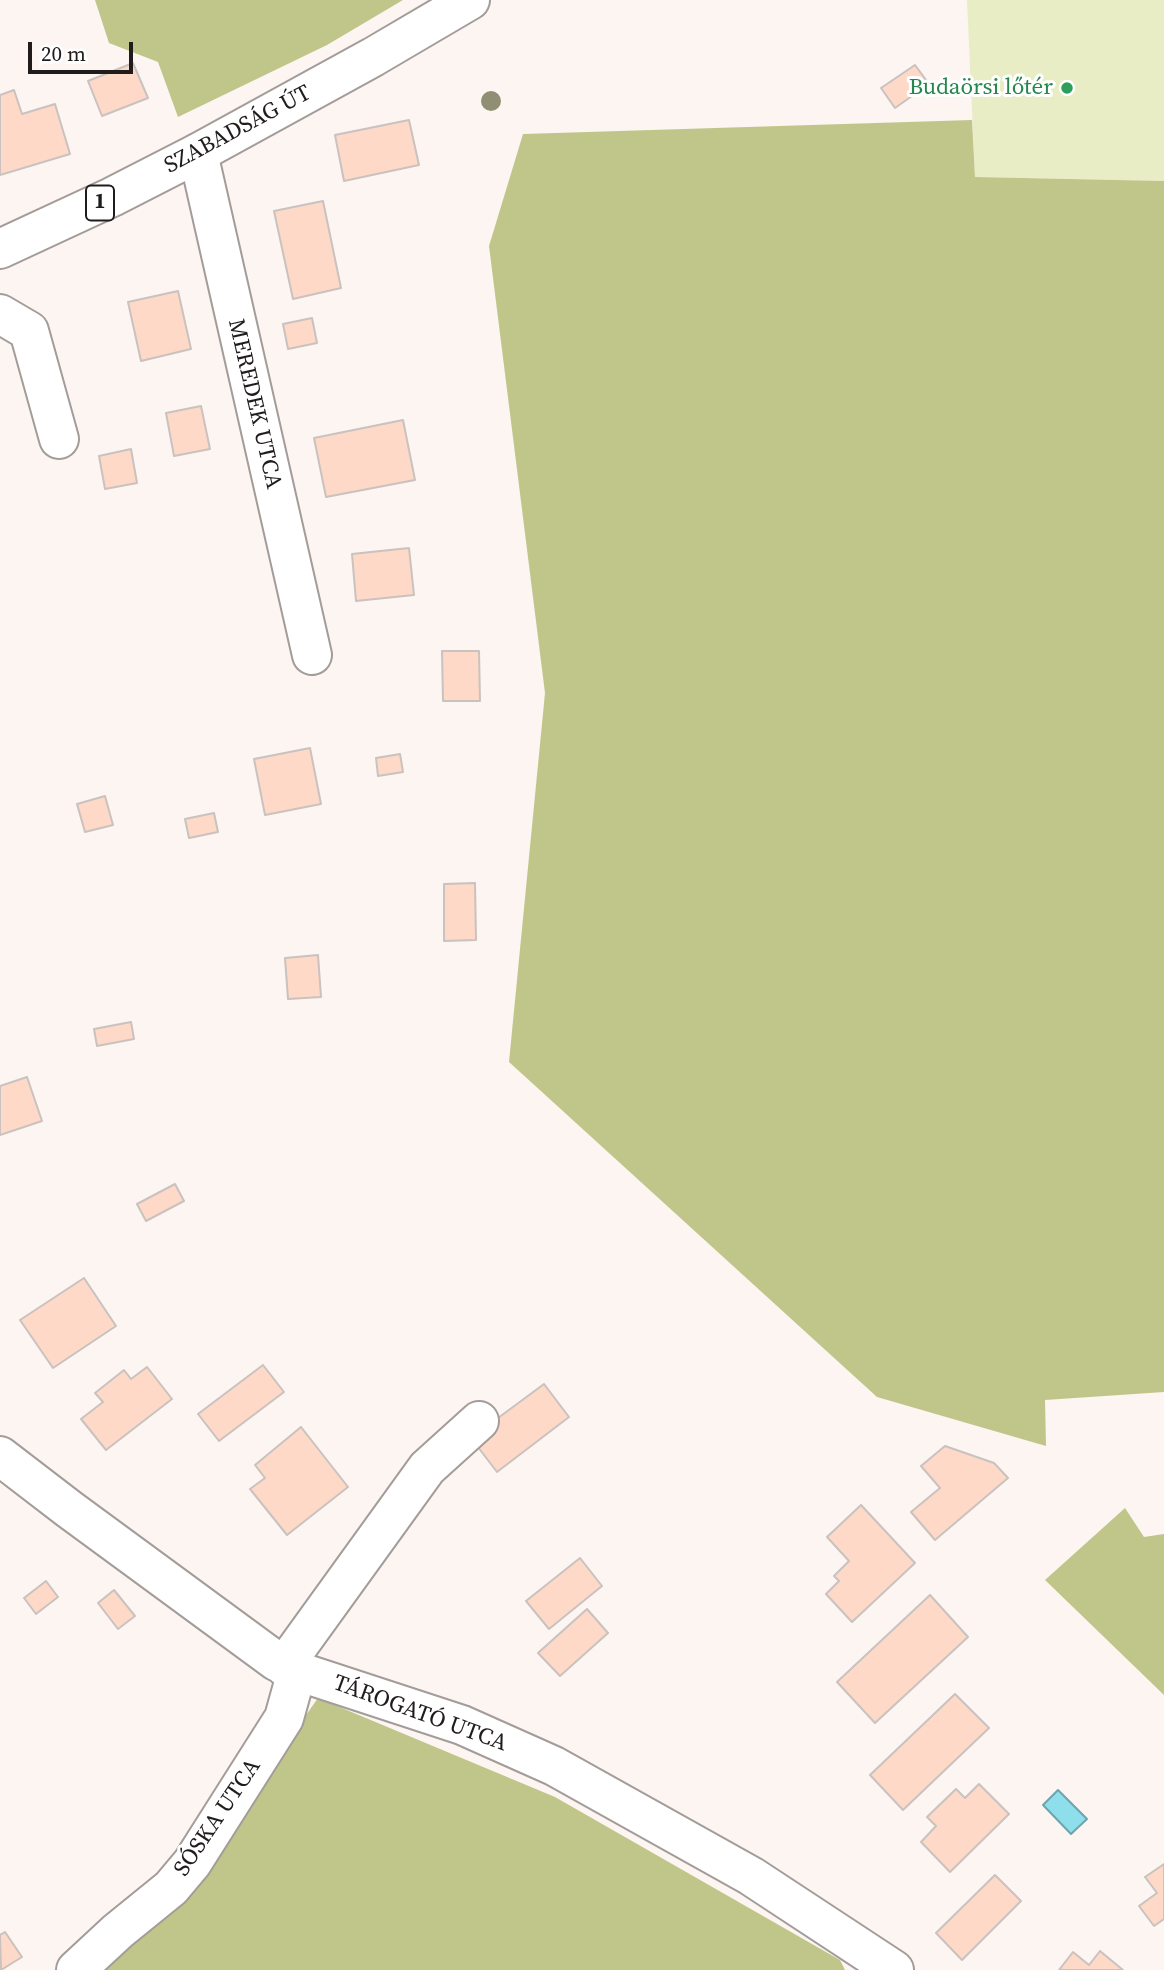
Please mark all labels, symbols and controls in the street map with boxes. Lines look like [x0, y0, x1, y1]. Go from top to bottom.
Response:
scale bar [32, 28, 136, 72]
text: 20 m [41, 39, 86, 68]
place label: Budaörsi lőtér [909, 74, 1053, 102]
street label: SZABADSÁG ÚT [160, 80, 316, 180]
marker: Budaörsi lőtér [1059, 80, 1075, 96]
road number: 1 [86, 186, 114, 220]
street label: MEREDEK UTCA [221, 316, 287, 492]
street label: TÁROGATÓ UTCA [329, 1670, 511, 1758]
street label: SÓSKA UTCA [169, 1754, 267, 1882]

